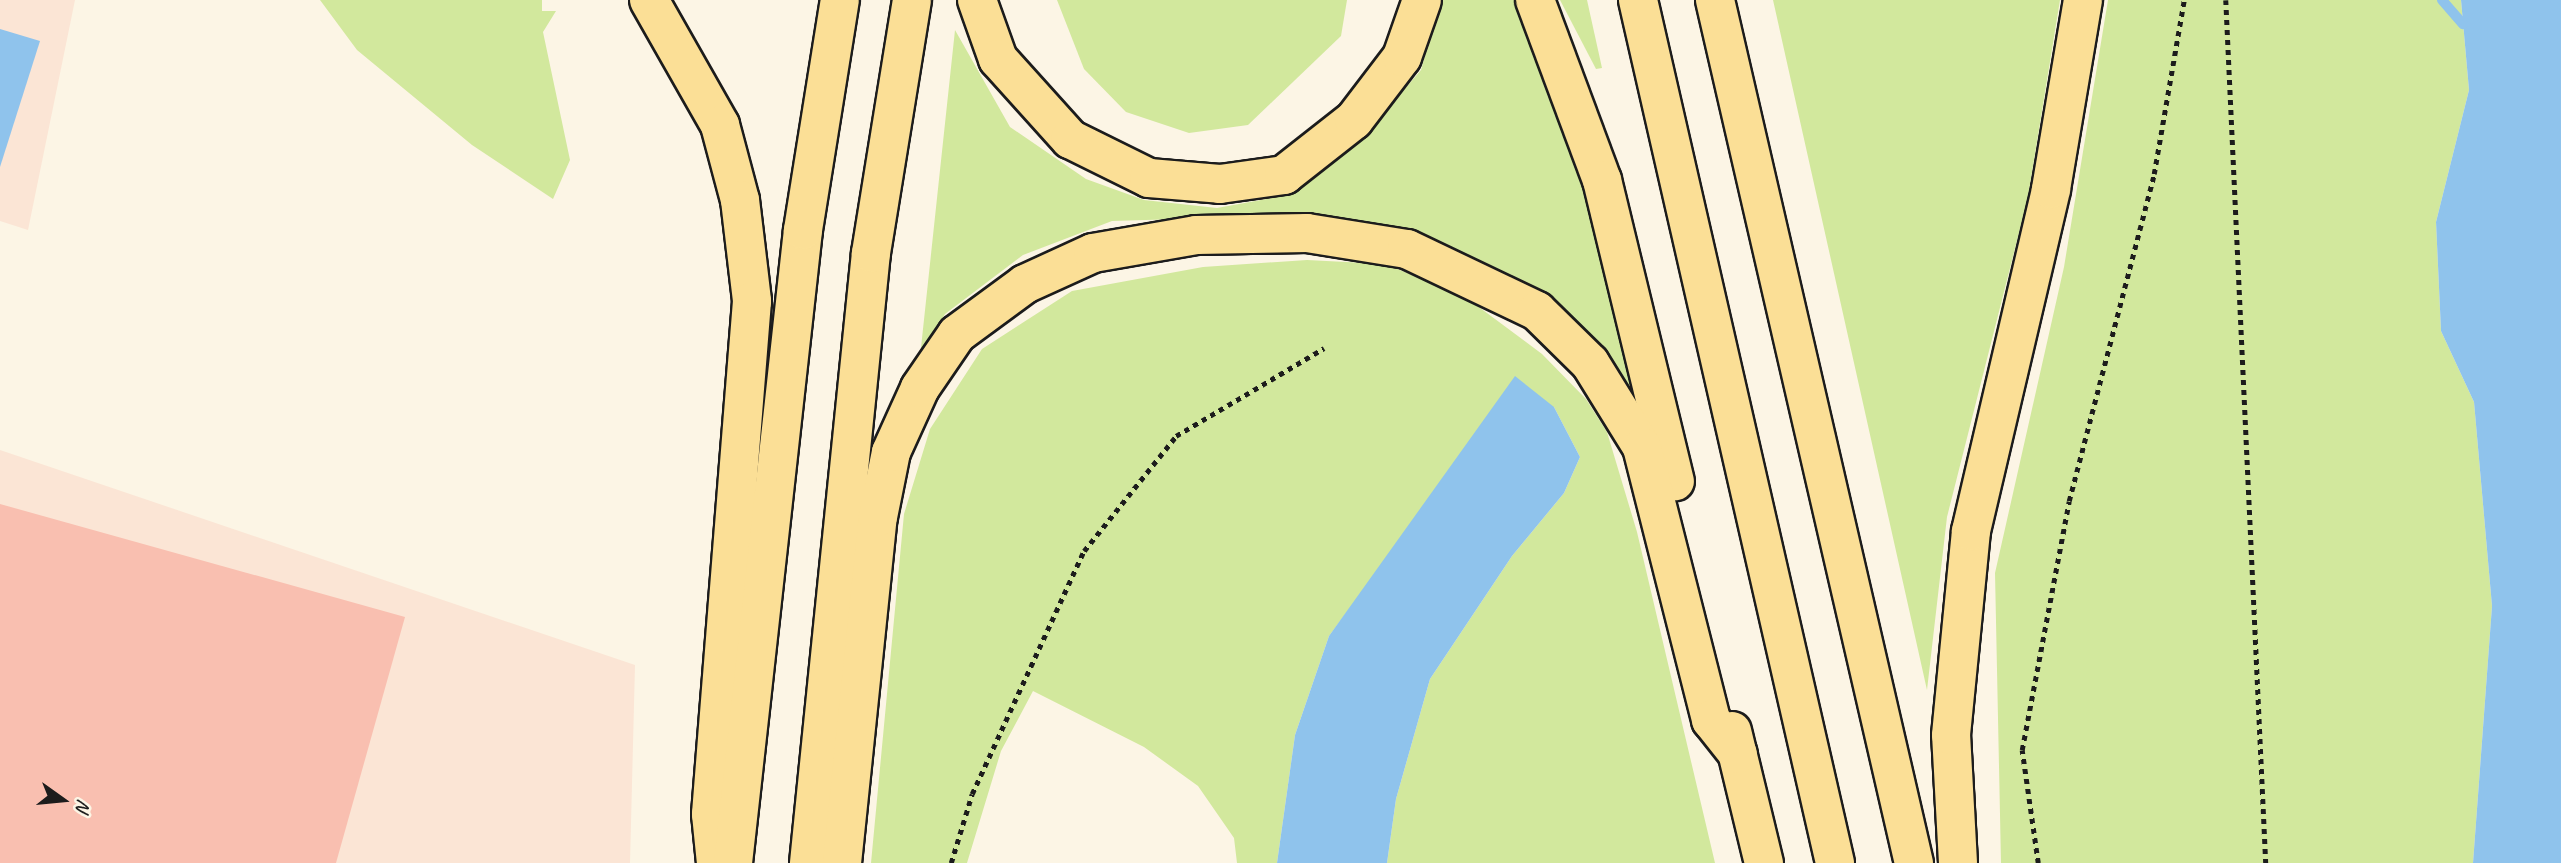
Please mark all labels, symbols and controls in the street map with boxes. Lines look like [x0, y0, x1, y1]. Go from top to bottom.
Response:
north arrow [28, 765, 98, 835]
text: N [70, 797, 96, 814]

